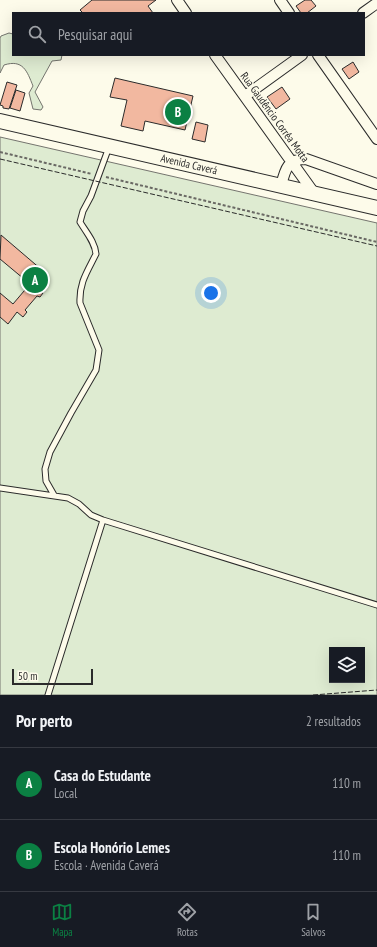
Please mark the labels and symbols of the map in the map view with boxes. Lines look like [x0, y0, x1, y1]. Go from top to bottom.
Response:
street label: Rua Gaudêncio Corrêa Motta [238, 69, 312, 165]
pin: B [165, 97, 191, 127]
street label: Avenida Caverá [159, 151, 219, 177]
pin: A [22, 265, 48, 295]
your location [201, 283, 221, 303]
scale bar [12, 667, 93, 686]

